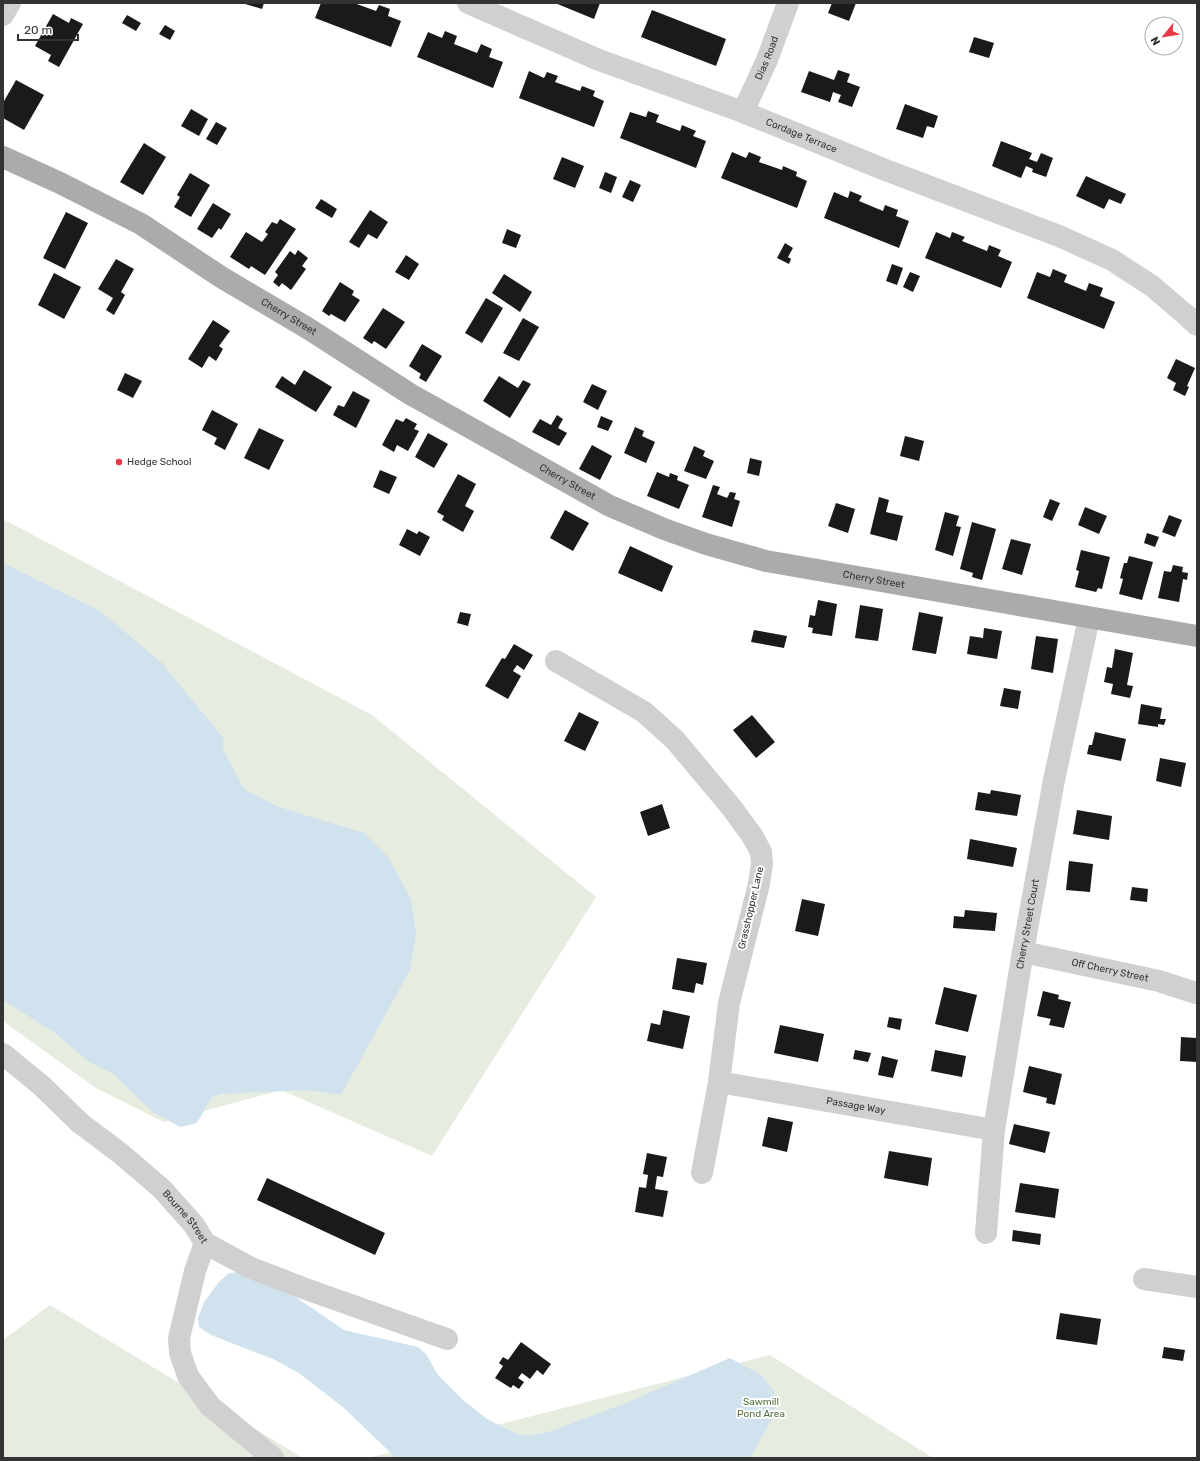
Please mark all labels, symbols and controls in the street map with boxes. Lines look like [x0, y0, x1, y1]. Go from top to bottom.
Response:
scale bar [18, 16, 78, 42]
north arrow [1144, 16, 1184, 56]
text: 20 m [24, 23, 52, 37]
text: N [1148, 34, 1163, 47]
street label: Dias Road [753, 35, 781, 82]
street label: Cordage Terrace [764, 116, 839, 156]
street label: Cherry Street [259, 296, 319, 338]
place label: Hedge School [127, 456, 191, 468]
marker: Hedge School [114, 457, 124, 467]
street label: Cherry Street [537, 462, 598, 503]
street label: Cherry Street [842, 568, 906, 591]
street label: Grasshopper Lane [736, 865, 766, 950]
street label: Cherry Street Court [1014, 878, 1042, 970]
street label: Off Cherry Street [1070, 956, 1150, 985]
street label: Passage Way [825, 1095, 887, 1117]
street label: Bourne Street [160, 1188, 210, 1246]
park label: Sawmill Pond Area [737, 1396, 785, 1420]

